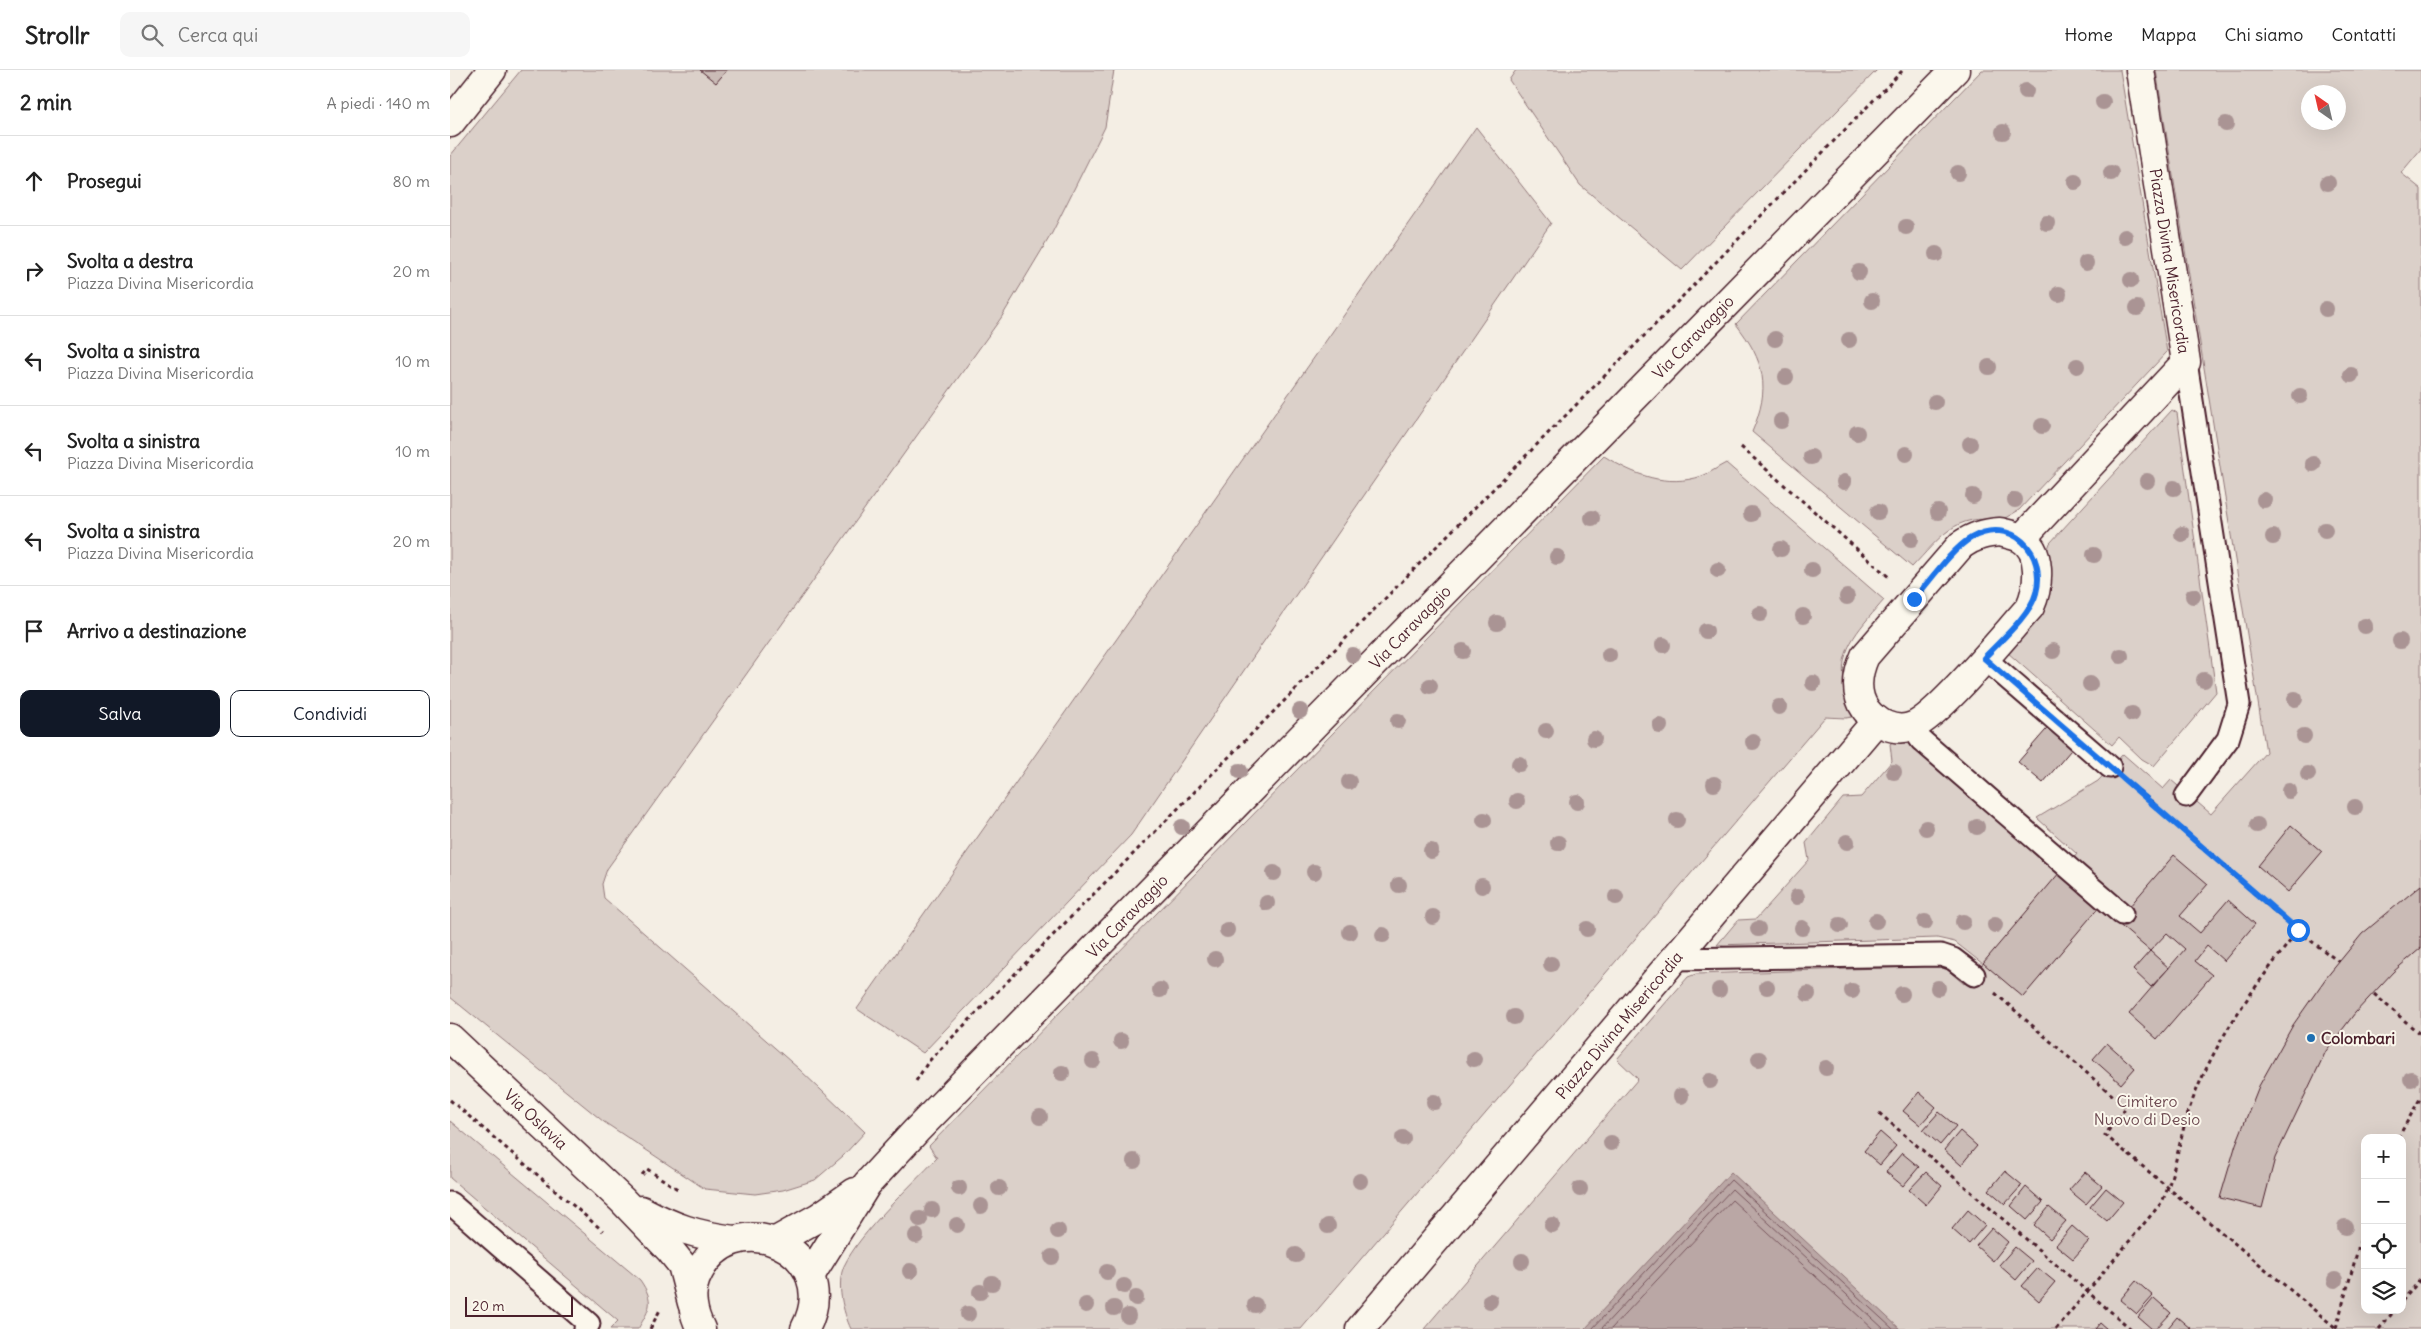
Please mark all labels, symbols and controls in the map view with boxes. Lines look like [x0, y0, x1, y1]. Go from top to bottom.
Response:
search box [120, 12, 470, 57]
text: Strollr [25, 20, 90, 50]
icon: search [138, 21, 166, 49]
text: Cerca qui [178, 23, 258, 47]
text: Home [2064, 23, 2113, 46]
text: Mappa [2141, 23, 2196, 46]
text: Chi siamo [2224, 23, 2303, 46]
text: Contatti [2331, 23, 2396, 46]
north arrow [2301, 85, 2346, 130]
text: 2 min [20, 89, 72, 116]
text: A piedi · 140 m [326, 93, 430, 113]
icon: ahead [20, 167, 48, 195]
street label: Piazza Divina Misericordia [2146, 167, 2194, 355]
text: Prosegui [67, 169, 142, 193]
text: 80 m [392, 171, 430, 191]
text: Svolta a destra [67, 249, 193, 273]
icon: right [20, 257, 48, 285]
text: 20 m [393, 261, 430, 281]
text: Piazza Divina Misericordia [67, 273, 254, 293]
street label: Via Caravaggio [1648, 291, 1738, 383]
text: Svolta a sinistra [67, 339, 200, 363]
icon: left [20, 347, 48, 375]
text: 10 m [395, 351, 430, 371]
text: Piazza Divina Misericordia [67, 363, 254, 383]
text: Svolta a sinistra [67, 429, 200, 453]
icon: left [20, 437, 48, 465]
text: 10 m [395, 441, 430, 461]
text: Piazza Divina Misericordia [67, 453, 254, 473]
text: Svolta a sinistra [67, 519, 200, 543]
icon: left [20, 527, 48, 555]
text: 20 m [393, 531, 430, 551]
text: Piazza Divina Misericordia [67, 543, 254, 563]
street label: Via Caravaggio [1365, 581, 1455, 673]
route end [1903, 588, 1926, 611]
icon: arrive [20, 617, 48, 645]
text: Arrivo a destinazione [67, 619, 246, 643]
button: Salva [20, 690, 220, 737]
button: Condividi [230, 690, 430, 737]
street label: Via Caravaggio [1082, 870, 1172, 962]
route start [2287, 919, 2310, 942]
street label: Piazza Divina Misericordia [1551, 947, 1687, 1103]
place label: Colombari [2321, 1028, 2395, 1048]
marker: Colombari [2305, 1032, 2317, 1044]
street label: Via Oslavia [500, 1085, 572, 1153]
park label: Cimitero Nuovo di Desio [2094, 1091, 2200, 1129]
map controls [2361, 1134, 2406, 1314]
button: + [2361, 1134, 2406, 1179]
button: − [2361, 1179, 2406, 1224]
button: locate [2361, 1224, 2406, 1269]
button: layers [2361, 1269, 2406, 1314]
scale bar [465, 1294, 572, 1317]
text: 20 m [472, 1297, 505, 1315]

